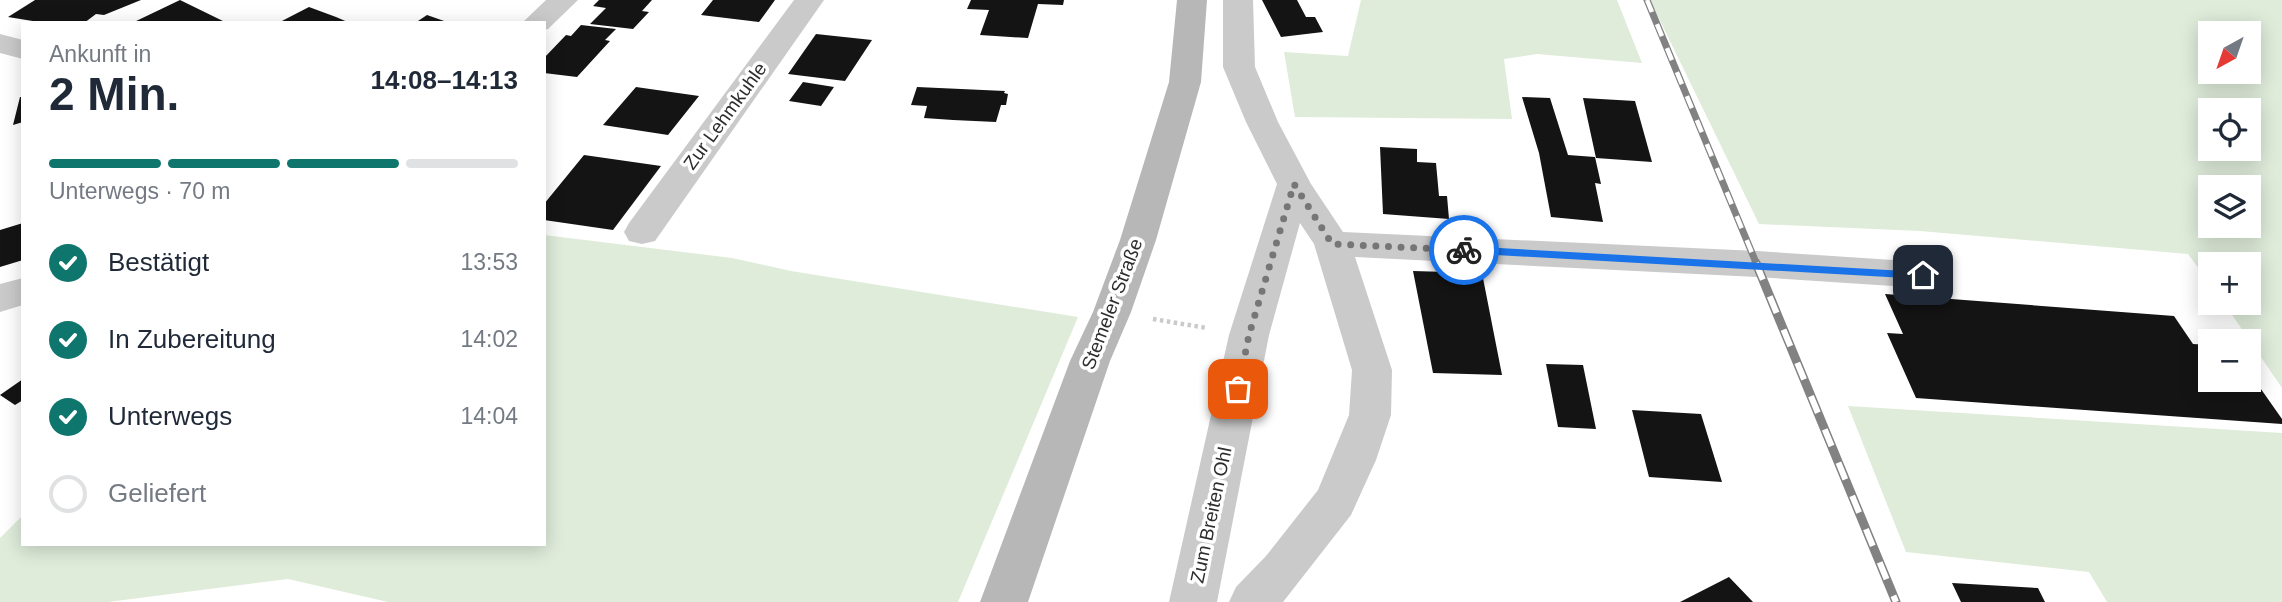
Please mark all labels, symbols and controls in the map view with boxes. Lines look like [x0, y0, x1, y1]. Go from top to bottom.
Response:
north arrow [2198, 21, 2261, 84]
map controls [2198, 21, 2261, 392]
text: Ankunft in [49, 41, 151, 67]
street label: Zur Lehmkuhle [679, 59, 771, 173]
text: 14:08–14:13 [371, 65, 518, 95]
text: 2 Min. [49, 68, 179, 120]
button: locate [2198, 98, 2261, 161]
button: layers [2198, 175, 2261, 238]
text: Unterwegs · 70 m [49, 178, 231, 204]
courier [1429, 215, 1499, 285]
icon: bike [1445, 231, 1483, 269]
street label: Stemeler Straße [1077, 236, 1147, 372]
icon: check [49, 244, 87, 282]
pin [1893, 245, 1953, 305]
text: Bestätigt [108, 247, 209, 277]
text: 13:53 [460, 249, 518, 275]
button: + [2198, 252, 2261, 315]
icon: home [1904, 256, 1942, 294]
icon: check [49, 321, 87, 359]
text: In Zubereitung [108, 324, 276, 354]
text: 14:02 [460, 326, 518, 352]
button: − [2198, 329, 2261, 392]
pin [1208, 359, 1268, 419]
icon: bag [1219, 370, 1257, 408]
icon: check [49, 398, 87, 436]
text: Unterwegs [108, 401, 232, 431]
text: 14:04 [460, 403, 518, 429]
street label: Zum Breiten Ohl [1186, 445, 1236, 585]
text: Geliefert [108, 478, 206, 508]

